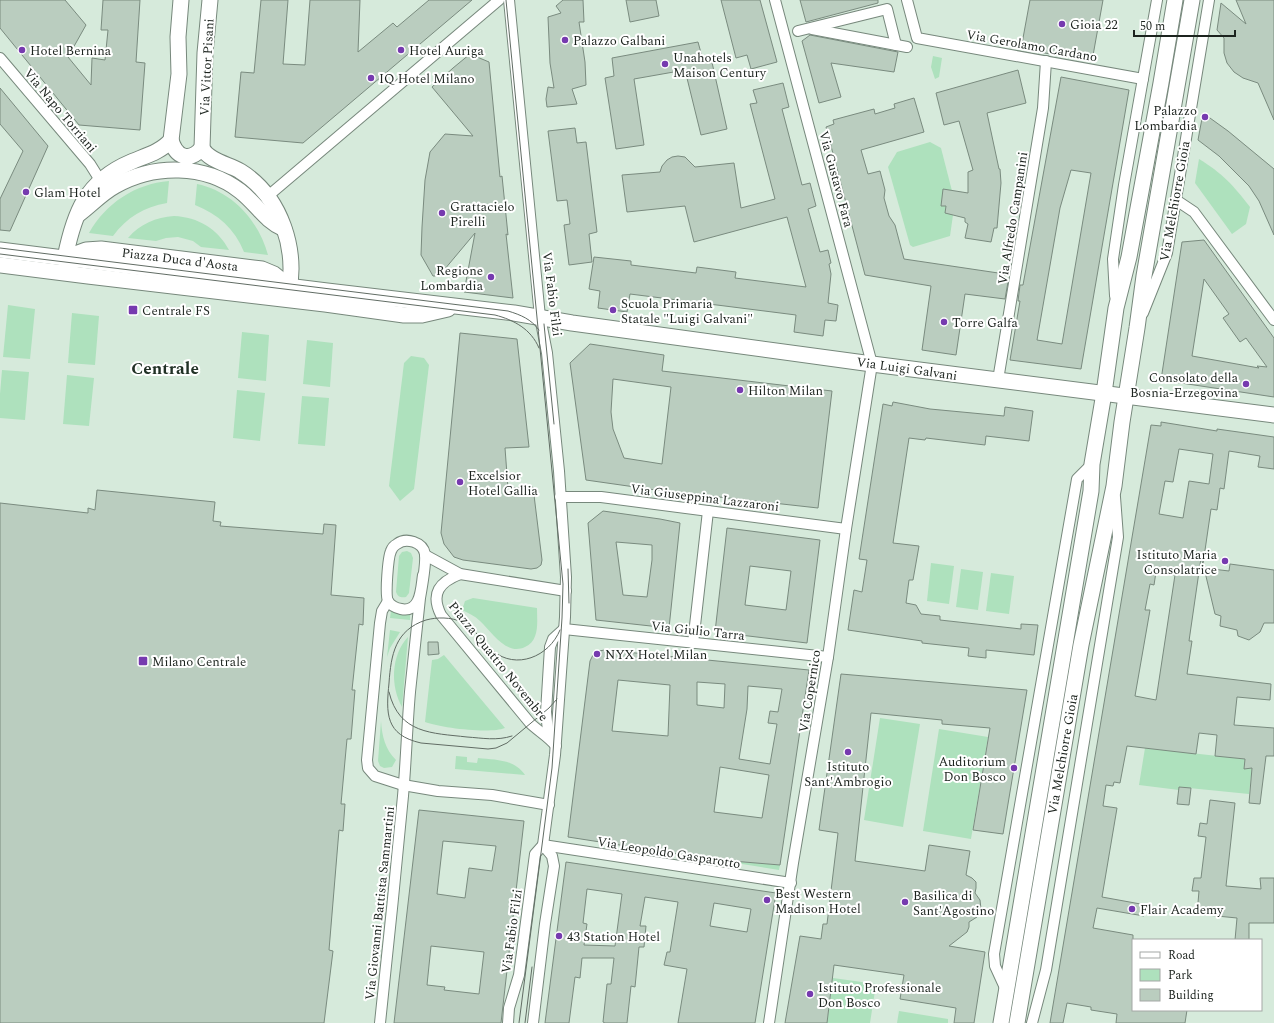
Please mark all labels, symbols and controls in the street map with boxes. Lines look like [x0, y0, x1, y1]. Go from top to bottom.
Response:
scale bar [1134, 12, 1235, 38]
place label: Gioia 22 [1070, 15, 1118, 35]
text: 50 m [1140, 17, 1165, 36]
street label: Via Vittor Pisani [194, 18, 220, 116]
marker: Gioia 22 [1057, 19, 1067, 29]
street label: Via Gerolamo Cardano [965, 25, 1099, 67]
place label: Palazzo Galbani [573, 31, 665, 51]
marker: Palazzo Galbani [560, 35, 570, 45]
place label: Hotel Bernina [30, 41, 112, 61]
place label: Hotel Auriga [409, 41, 484, 61]
marker: Hotel Bernina [17, 45, 27, 55]
marker: Hotel Auriga [396, 45, 406, 55]
place label: Unahotels Maison Century [673, 48, 767, 83]
marker: Unahotels Maison Century [660, 59, 670, 69]
street label: Via Napo Torriani [19, 64, 102, 157]
place label: IQ Hotel Milano [379, 69, 475, 89]
marker: IQ Hotel Milano [366, 73, 376, 83]
place label: Palazzo Lombardia [1134, 101, 1198, 136]
marker: Palazzo Lombardia [1200, 112, 1210, 122]
street label: Via Gustavo Fara [814, 129, 859, 230]
street label: Via Melchiorre Gioia [1155, 139, 1196, 263]
street label: Via Alfredo Campanini [993, 150, 1033, 286]
place label: Glam Hotel [34, 183, 101, 203]
marker: Glam Hotel [21, 187, 31, 197]
place label: Grattacielo Pirelli [450, 197, 515, 232]
marker: Grattacielo Pirelli [437, 208, 447, 218]
street label: Piazza Duca d'Aosta [120, 243, 240, 277]
street label: Via Fabio Filzi [537, 251, 567, 338]
place label: Regione Lombardia [420, 261, 484, 296]
marker: Regione Lombardia [486, 272, 496, 282]
place label: Scuola Primaria Statale "Luigi Galvani" [621, 294, 753, 329]
place label: Centrale FS [142, 301, 210, 321]
marker: Centrale FS [127, 304, 139, 316]
marker: Scuola Primaria Statale "Luigi Galvani" [608, 305, 618, 315]
place label: Torre Galfa [952, 313, 1019, 333]
marker: Torre Galfa [939, 317, 949, 327]
street label: Via Luigi Galvani [855, 352, 959, 386]
district label: Centrale [131, 356, 199, 382]
place label: Consolato della Bosnia-Erzegovina [1130, 368, 1239, 403]
marker: Consolato della Bosnia-Erzegovina [1241, 379, 1251, 389]
place label: Hilton Milan [748, 381, 824, 401]
marker: Hilton Milan [735, 385, 745, 395]
place label: Excelsior Hotel Gallia [468, 466, 539, 501]
marker: Excelsior Hotel Gallia [455, 477, 465, 487]
street label: Via Giuseppina Lazzaroni [629, 479, 780, 517]
place label: Istituto Maria Consolatrice [1137, 545, 1218, 580]
marker: Istituto Maria Consolatrice [1220, 556, 1230, 566]
street label: Piazza Quattro Novembre [443, 597, 553, 726]
street label: Via Giulio Tarra [650, 616, 746, 646]
place label: NYX Hotel Milan [605, 645, 708, 665]
street label: Via Copernico [794, 648, 826, 734]
marker: NYX Hotel Milan [592, 649, 602, 659]
place label: Milano Centrale [152, 652, 246, 672]
marker: Milano Centrale [137, 655, 149, 667]
street label: Via Melchiorre Gioia [1043, 692, 1084, 816]
marker: Istituto Sant'Ambrogio [843, 747, 853, 757]
place label: Auditorium Don Bosco [939, 752, 1006, 787]
place label: Istituto Sant'Ambrogio [804, 757, 892, 792]
marker: Auditorium Don Bosco [1009, 763, 1019, 773]
street label: Via Giovanni Battista Sammartini [360, 805, 400, 1001]
street label: Via Leopoldo Gasparotto [596, 832, 742, 874]
place label: Best Western Madison Hotel [775, 884, 861, 919]
place label: Basilica di Sant'Agostino [913, 886, 994, 921]
street label: Via Fabio Filzi [496, 888, 528, 975]
marker: Best Western Madison Hotel [762, 895, 772, 905]
marker: Basilica di Sant'Agostino [900, 897, 910, 907]
place label: Flair Academy [1140, 900, 1224, 920]
marker: Flair Academy [1127, 904, 1137, 914]
place label: 43 Station Hotel [567, 927, 660, 947]
marker: 43 Station Hotel [554, 931, 564, 941]
legend [1132, 939, 1262, 1011]
text: Road [1168, 946, 1195, 965]
text: Park [1168, 966, 1193, 985]
place label: Istituto Professionale Don Bosco [818, 978, 941, 1013]
text: Building [1168, 986, 1214, 1005]
marker: Istituto Professionale Don Bosco [805, 989, 815, 999]

